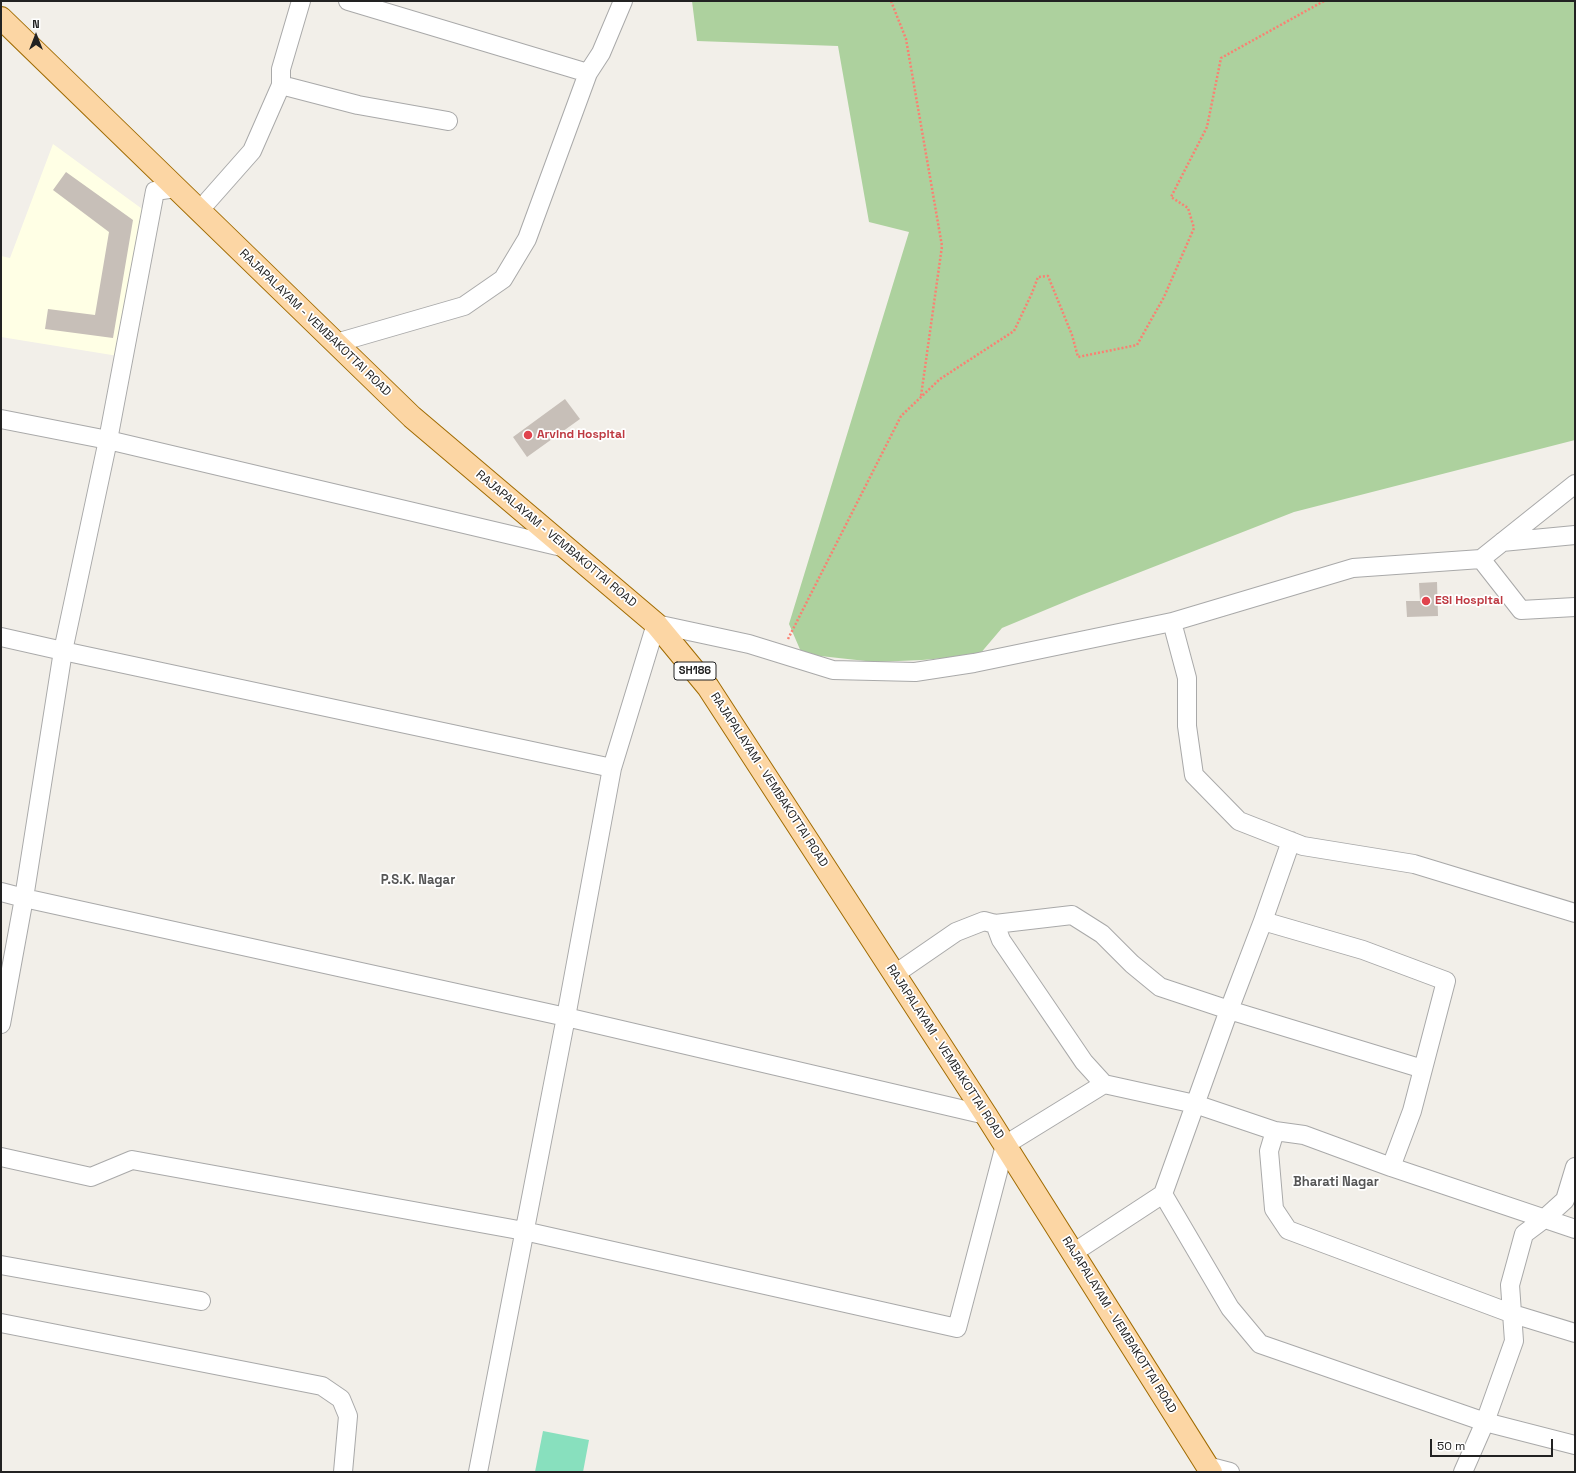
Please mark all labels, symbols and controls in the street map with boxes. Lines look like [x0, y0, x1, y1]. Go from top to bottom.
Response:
north arrow [16, 16, 56, 56]
text: N [32, 17, 40, 31]
street label: RAJAPALAYAM - VEMBAKOTTAI ROAD [236, 247, 394, 399]
place label: Arvind Hospital [537, 428, 625, 442]
marker: Arvind Hospital [522, 429, 534, 441]
street label: RAJAPALAYAM - VEMBAKOTTAI ROAD [473, 468, 639, 610]
place label: ESI Hospital [1435, 594, 1503, 608]
marker: ESI Hospital [1420, 595, 1432, 607]
road number: SH186 [674, 662, 716, 680]
street label: RAJAPALAYAM - VEMBAKOTTAI ROAD [707, 690, 831, 870]
district label: P.S.K. Nagar [381, 872, 455, 888]
street label: RAJAPALAYAM - VEMBAKOTTAI ROAD [883, 962, 1007, 1142]
district label: Bharati Nagar [1293, 1174, 1379, 1190]
street label: RAJAPALAYAM - VEMBAKOTTAI ROAD [1059, 1234, 1179, 1416]
scale bar [1432, 1431, 1555, 1457]
text: 50 m [1437, 1438, 1465, 1454]

